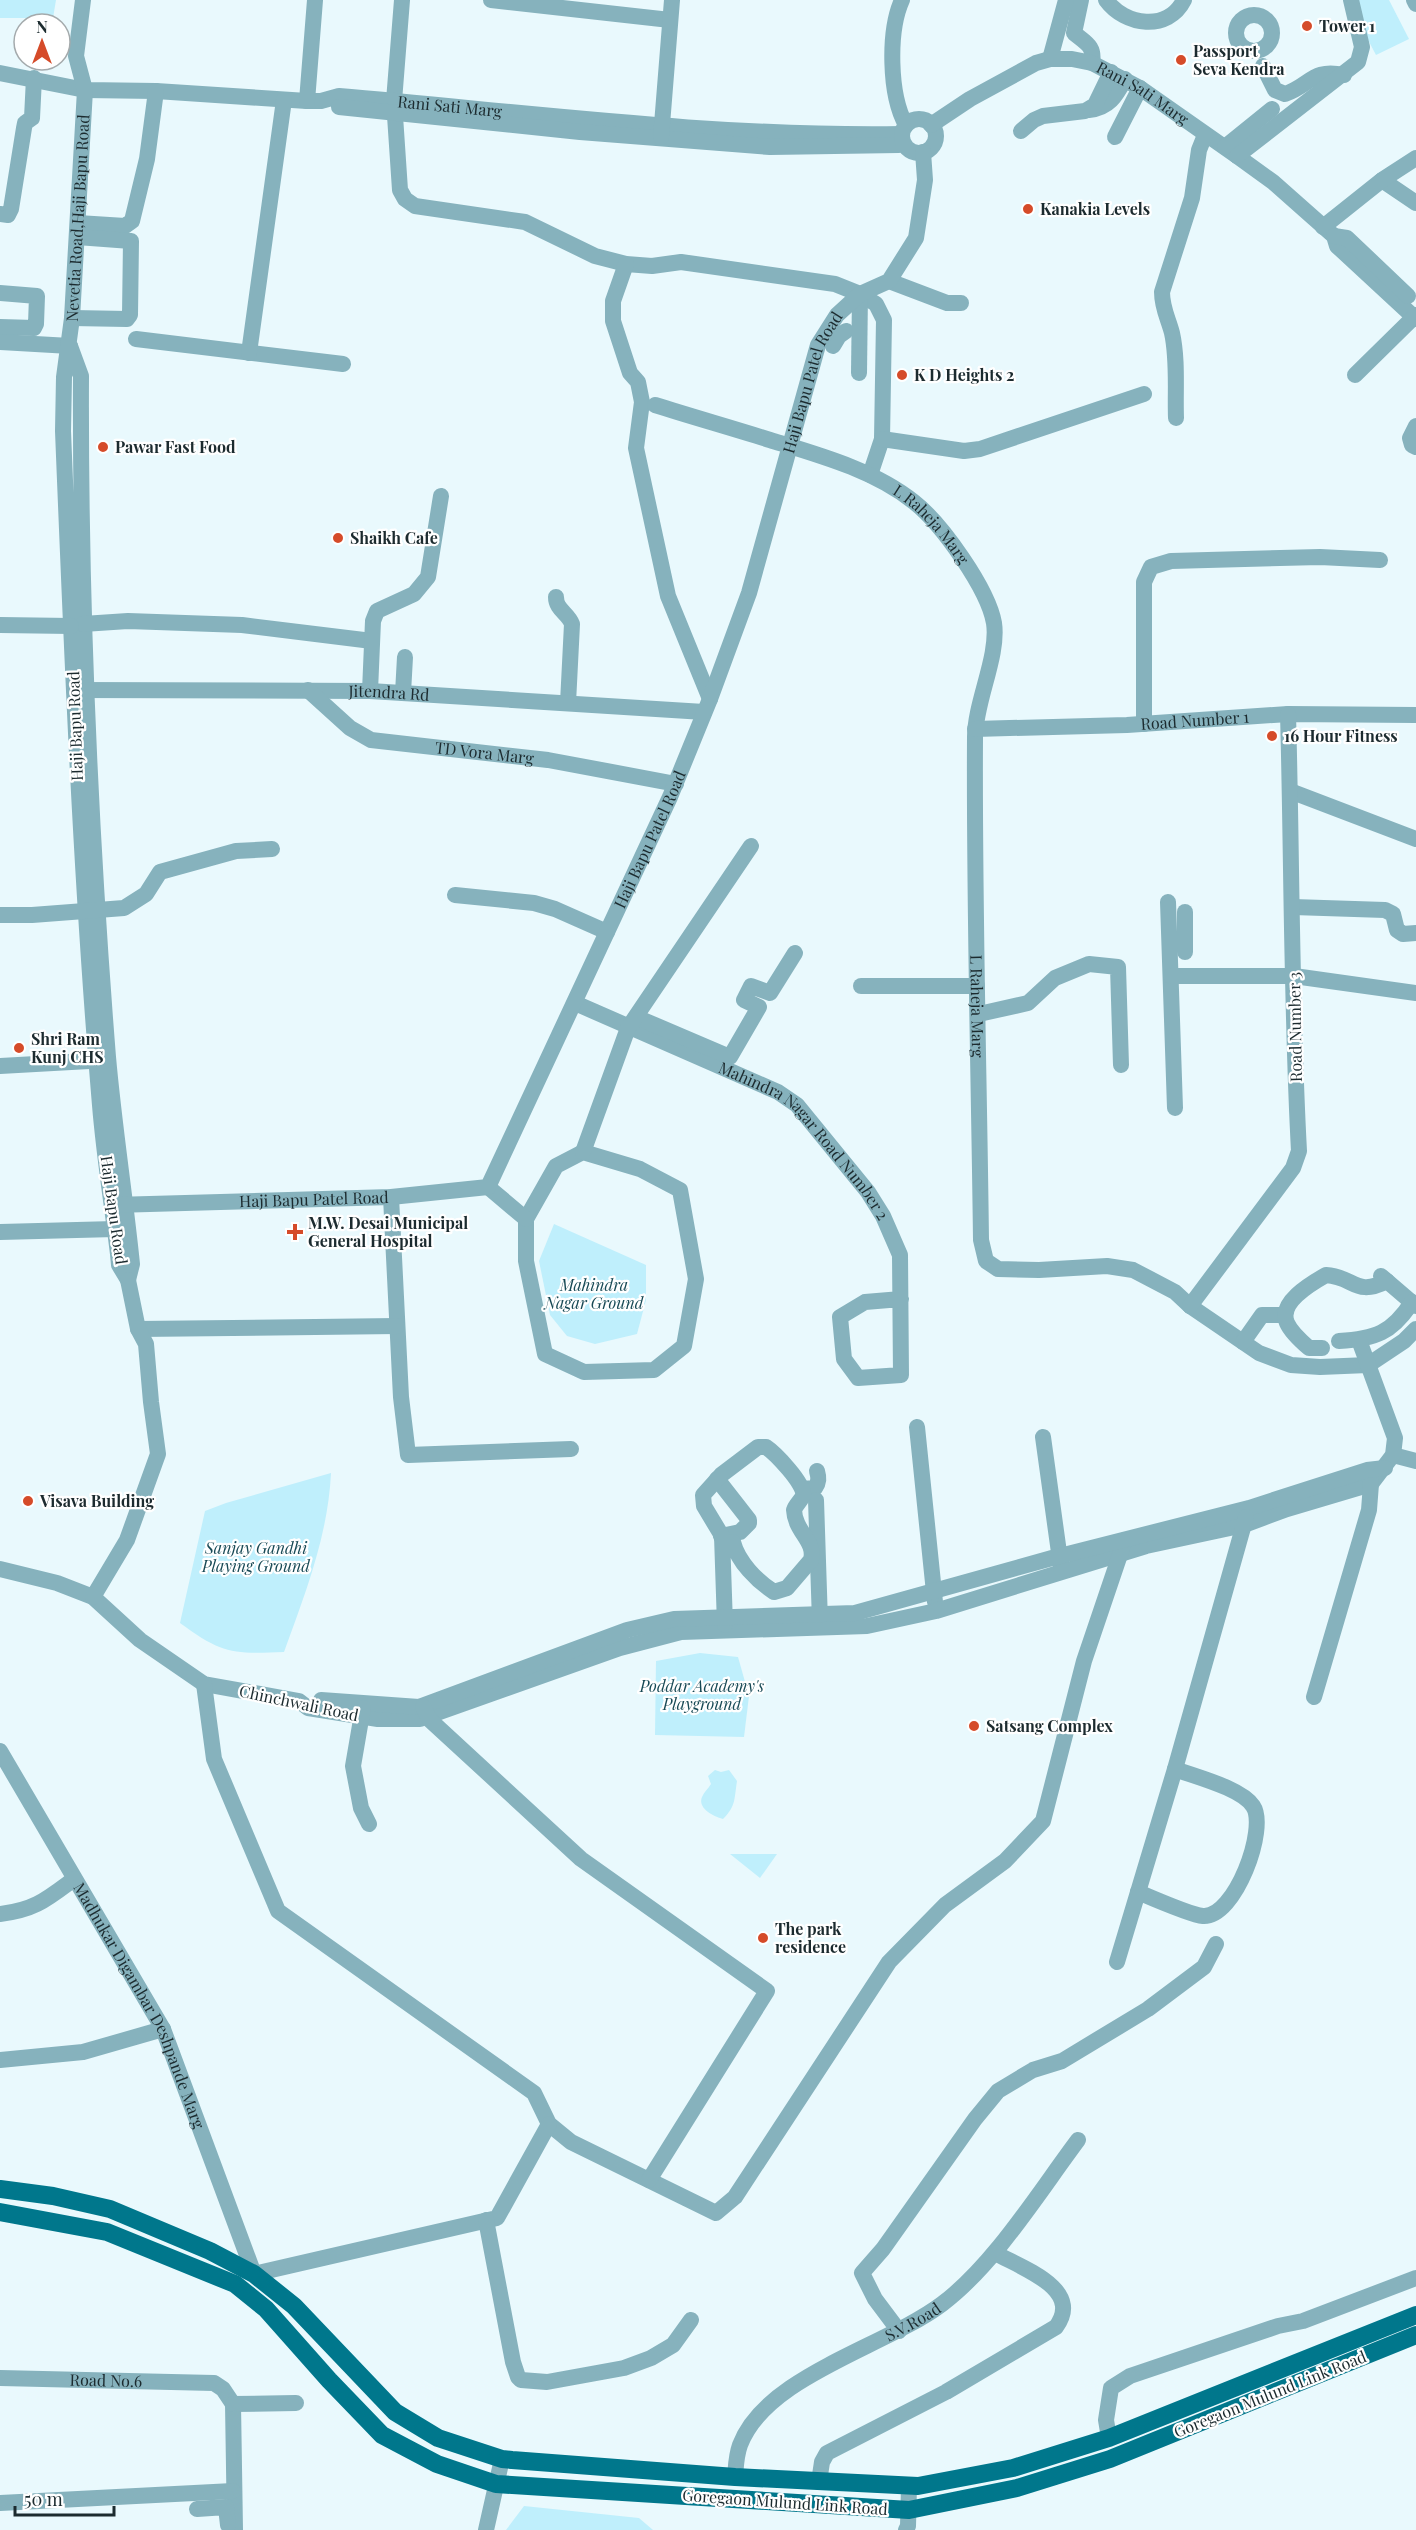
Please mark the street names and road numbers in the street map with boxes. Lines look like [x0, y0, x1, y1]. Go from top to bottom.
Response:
street label: Rani Sati Marg [1093, 56, 1194, 129]
street label: Rani Sati Marg [397, 90, 504, 121]
street label: Nevetia Road,Haji Bapu Road [61, 114, 94, 322]
street label: Haji Bapu Patel Road [777, 307, 847, 456]
street label: L Raheja Marg [890, 479, 975, 568]
street label: Haji Bapu Road [62, 671, 87, 781]
street label: Jitendra Rd [347, 680, 430, 705]
street label: Road Number 1 [1140, 706, 1250, 734]
street label: TD Vora Marg [434, 736, 536, 768]
street label: Haji Bapu Patel Road [609, 767, 690, 912]
street label: L Raheja Marg [966, 954, 989, 1058]
street label: Road Number 3 [1283, 972, 1306, 1082]
street label: Mahindra Nagar Road Number 2 [716, 1056, 894, 1224]
street label: Haji Bapu Road [96, 1154, 133, 1266]
street label: Haji Bapu Patel Road [239, 1186, 389, 1211]
street label: Chinchwali Road [237, 1680, 361, 1725]
street label: Madhukar Digambar Deshpande Marg [69, 1878, 210, 2132]
street label: S.V.Road [881, 2297, 945, 2345]
street label: Goregaon Mulund Link Road [1170, 2345, 1369, 2442]
street label: Road No.6 [69, 2369, 142, 2391]
street label: Goregaon Mulund Link Road [682, 2484, 888, 2519]

